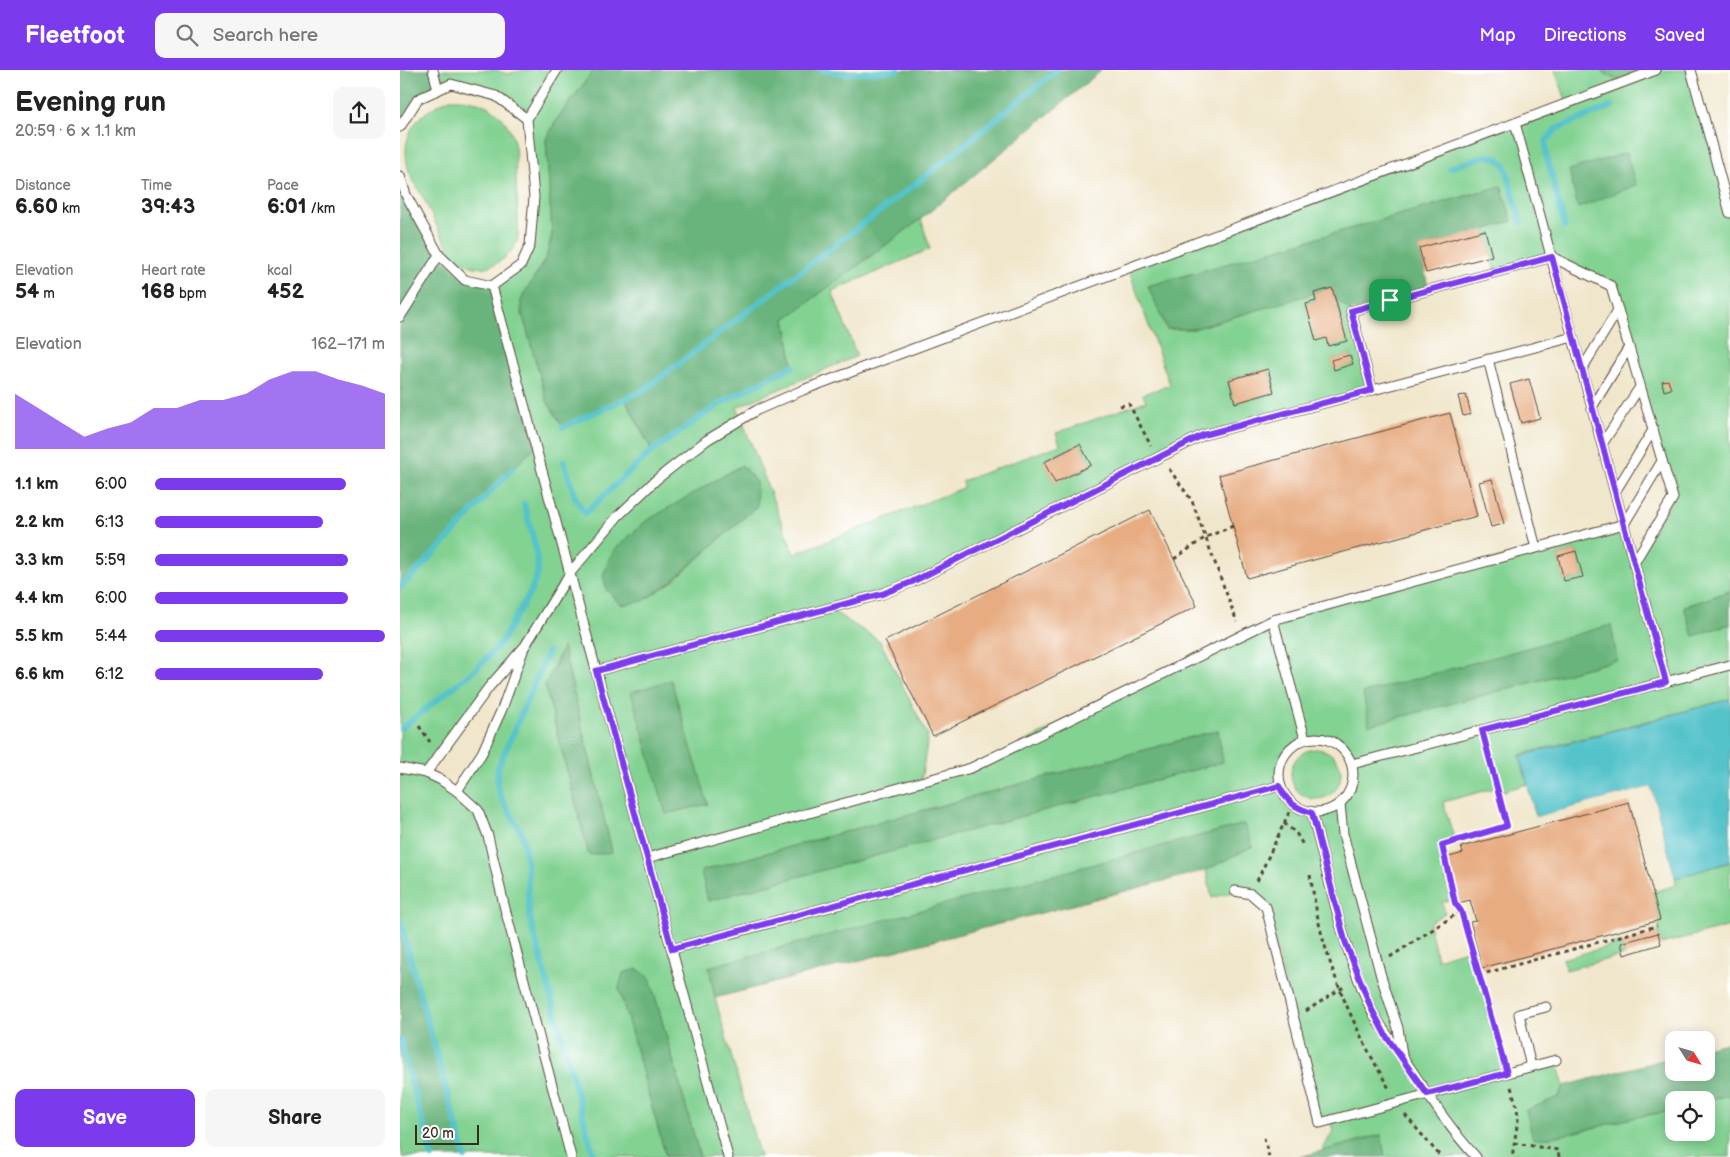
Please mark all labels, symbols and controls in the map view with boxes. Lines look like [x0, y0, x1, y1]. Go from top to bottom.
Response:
search box [155, 13, 505, 58]
text: Fleetfoot [25, 21, 125, 50]
icon: search [173, 21, 201, 49]
text: Search here [213, 24, 318, 47]
text: Map [1480, 25, 1516, 46]
text: Directions [1544, 25, 1626, 46]
text: Saved [1654, 25, 1705, 46]
text: Evening run [15, 86, 166, 119]
button: share [333, 87, 385, 139]
text: 20:59 · 6 × 1.1 km [15, 122, 136, 141]
text: Distance [15, 177, 71, 194]
text: Time [141, 177, 172, 194]
text: Pace [267, 177, 299, 194]
text: 6.60 [15, 194, 58, 219]
text: 39:43 [141, 194, 195, 219]
text: 6:01 [267, 194, 307, 219]
text: km [58, 200, 80, 217]
text: /km [307, 200, 335, 217]
text: Elevation [15, 262, 73, 279]
text: Heart rate [141, 262, 206, 279]
text: kcal [267, 262, 292, 279]
text: 54 [15, 279, 40, 304]
text: 168 [141, 279, 175, 304]
text: 452 [267, 279, 304, 304]
pin [1369, 279, 1411, 321]
text: m [40, 285, 55, 302]
text: bpm [175, 285, 207, 302]
icon: arrive [1376, 286, 1404, 314]
text: Elevation [15, 335, 82, 354]
text: 162–171 m [311, 335, 385, 354]
text: 1.1 km [15, 475, 58, 494]
text: 6:00 [95, 475, 127, 494]
text: 2.2 km [15, 513, 64, 532]
text: 6:13 [95, 513, 124, 532]
text: 3.3 km [15, 551, 64, 570]
text: 5:59 [95, 551, 126, 570]
text: 4.4 km [15, 589, 64, 608]
text: 6:00 [95, 589, 127, 608]
text: 5.5 km [15, 627, 63, 646]
text: 5:44 [95, 627, 127, 646]
text: 6.6 km [15, 665, 64, 684]
text: 6:12 [95, 665, 124, 684]
north arrow [1665, 1031, 1715, 1081]
map controls [1665, 1031, 1715, 1141]
button: Save [15, 1089, 195, 1147]
button: Share [205, 1089, 385, 1147]
button: locate [1665, 1091, 1715, 1141]
scale bar [415, 1122, 479, 1145]
text: 20 m [422, 1125, 454, 1142]

